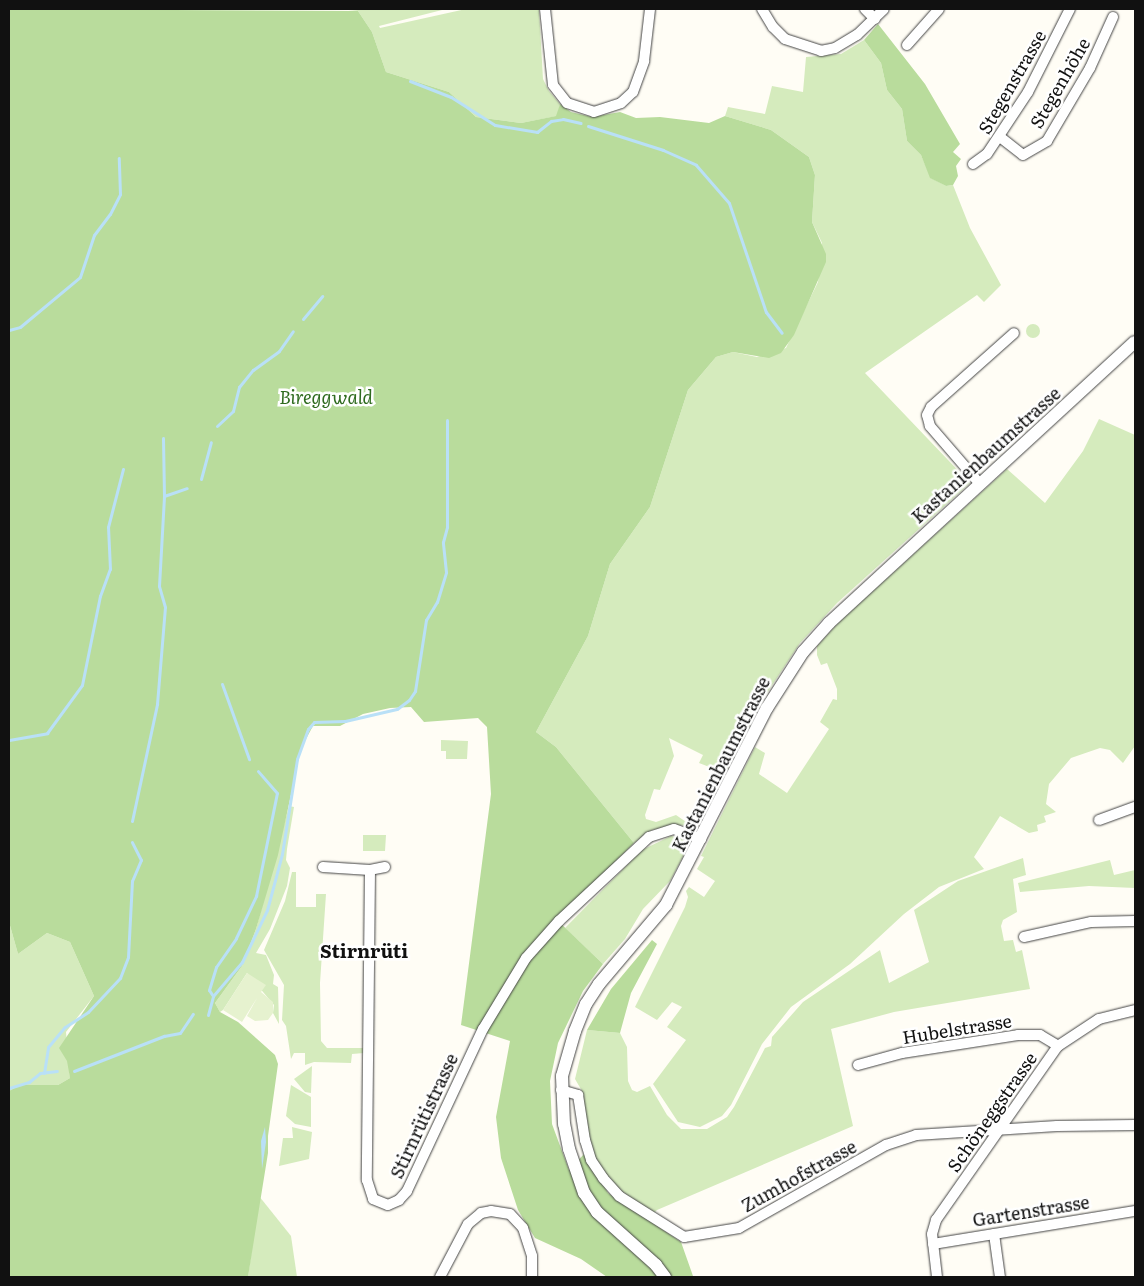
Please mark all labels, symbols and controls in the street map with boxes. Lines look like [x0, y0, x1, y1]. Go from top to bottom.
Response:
street label: Stegenstrasse [974, 26, 1050, 138]
street label: Stegenhöhe [1025, 34, 1095, 132]
street label: Kastanienbaumstrasse [907, 382, 1065, 528]
park label: Bireggwald [279, 386, 373, 408]
street label: Kastanienbaumstrasse [668, 673, 774, 855]
district label: Stirnrüti [320, 940, 408, 962]
street label: Hubelstrasse [901, 1010, 1013, 1048]
street label: Schöneggstrasse [943, 1048, 1041, 1176]
street label: Stirnrütistrasse [386, 1050, 462, 1182]
street label: Zumhofstrasse [738, 1135, 860, 1217]
street label: Gartenstrasse [971, 1191, 1091, 1231]

